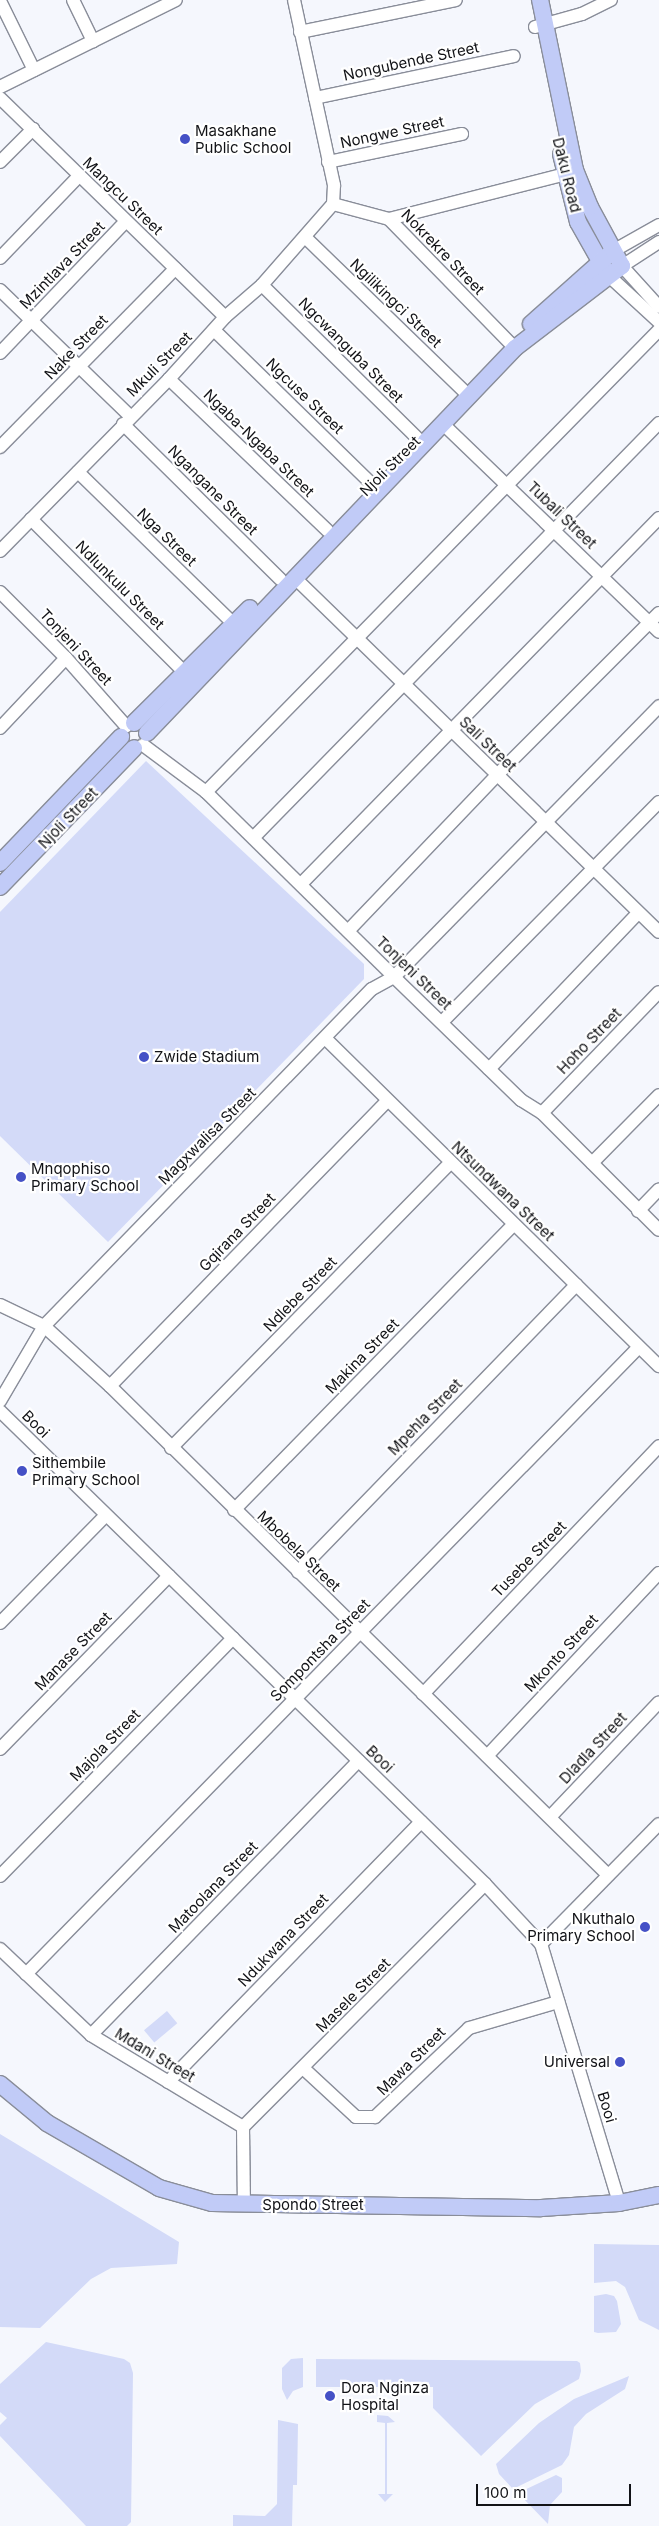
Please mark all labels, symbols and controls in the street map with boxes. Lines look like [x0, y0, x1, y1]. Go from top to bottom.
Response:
street label: Nongubende Street [341, 38, 481, 84]
street label: Nongwe Street [338, 112, 446, 152]
place label: Masakhane Public School [195, 121, 291, 156]
marker: Masakhane Public School [179, 133, 191, 145]
street label: Daku Road [549, 136, 585, 214]
street label: Mangcu Street [79, 153, 167, 239]
street label: Nokrekre Street [398, 206, 488, 298]
street label: Mzintlava Street [16, 218, 108, 312]
street label: Ngilikingci Street [347, 255, 445, 351]
street label: Ngcwanguba Street [295, 294, 407, 406]
street label: Nake Street [41, 311, 111, 383]
street label: Mkuli Street [123, 328, 195, 400]
street label: Ngcuse Street [262, 354, 348, 438]
street label: Ngaba-Ngaba Street [200, 386, 318, 500]
street label: Njoli Street [356, 432, 424, 500]
street label: Ngangane Street [164, 441, 262, 539]
street label: Tubali Street [524, 478, 600, 552]
street label: Nga Street [134, 504, 200, 570]
street label: Ndlunkulu Street [72, 537, 168, 633]
street label: Tonjeni Street [36, 605, 116, 689]
street label: Sali Street [456, 713, 520, 775]
street label: Njoli Street [35, 784, 101, 852]
street label: Tonjeni Street [373, 933, 455, 1013]
street label: Hoho Street [553, 1004, 625, 1078]
place label: Zwide Stadium [154, 1048, 259, 1066]
marker: Zwide Stadium [138, 1051, 150, 1063]
street label: Magxwalisa Street [155, 1084, 259, 1188]
street label: Ntsundwana Street [448, 1137, 558, 1245]
place label: Mnqophiso Primary School [31, 1159, 139, 1194]
marker: Mnqophiso Primary School [15, 1171, 27, 1183]
street label: Gqirana Street [195, 1189, 279, 1275]
street label: Ndlebe Street [260, 1253, 340, 1335]
street label: Makina Street [322, 1315, 402, 1397]
street label: Mpehla Street [384, 1375, 466, 1459]
street label: Booi [19, 1407, 53, 1441]
place label: Sithembile Primary School [32, 1453, 140, 1488]
marker: Sithembile Primary School [16, 1465, 28, 1477]
street label: Mbobela Street [254, 1507, 344, 1595]
street label: Tusebe Street [488, 1517, 570, 1601]
street label: Sompontsha Street [267, 1595, 373, 1705]
street label: Manase Street [31, 1608, 115, 1694]
street label: Mkonto Street [520, 1610, 602, 1696]
street label: Majola Street [66, 1705, 144, 1785]
street label: Dladla Street [556, 1709, 630, 1787]
street label: Booi [362, 1742, 398, 1776]
street label: Matoolana Street [165, 1837, 261, 1937]
street label: Ndukwana Street [234, 1890, 332, 1990]
place label: Nkuthalo Primary School [527, 1909, 635, 1944]
marker: Nkuthalo Primary School [639, 1921, 651, 1933]
street label: Masele Street [312, 1954, 394, 2036]
street label: Mawa Street [373, 2023, 449, 2099]
street label: Mdani Street [112, 2024, 198, 2086]
place label: Universal [544, 2053, 610, 2071]
marker: Universal [614, 2056, 626, 2068]
street label: Booi [594, 2089, 620, 2125]
street label: Spondo Street [262, 2196, 364, 2214]
place label: Dora Nginza Hospital [341, 2378, 429, 2413]
marker: Dora Nginza Hospital [323, 2389, 337, 2403]
scale bar [479, 2474, 634, 2506]
text: 100 m [484, 2483, 526, 2502]

